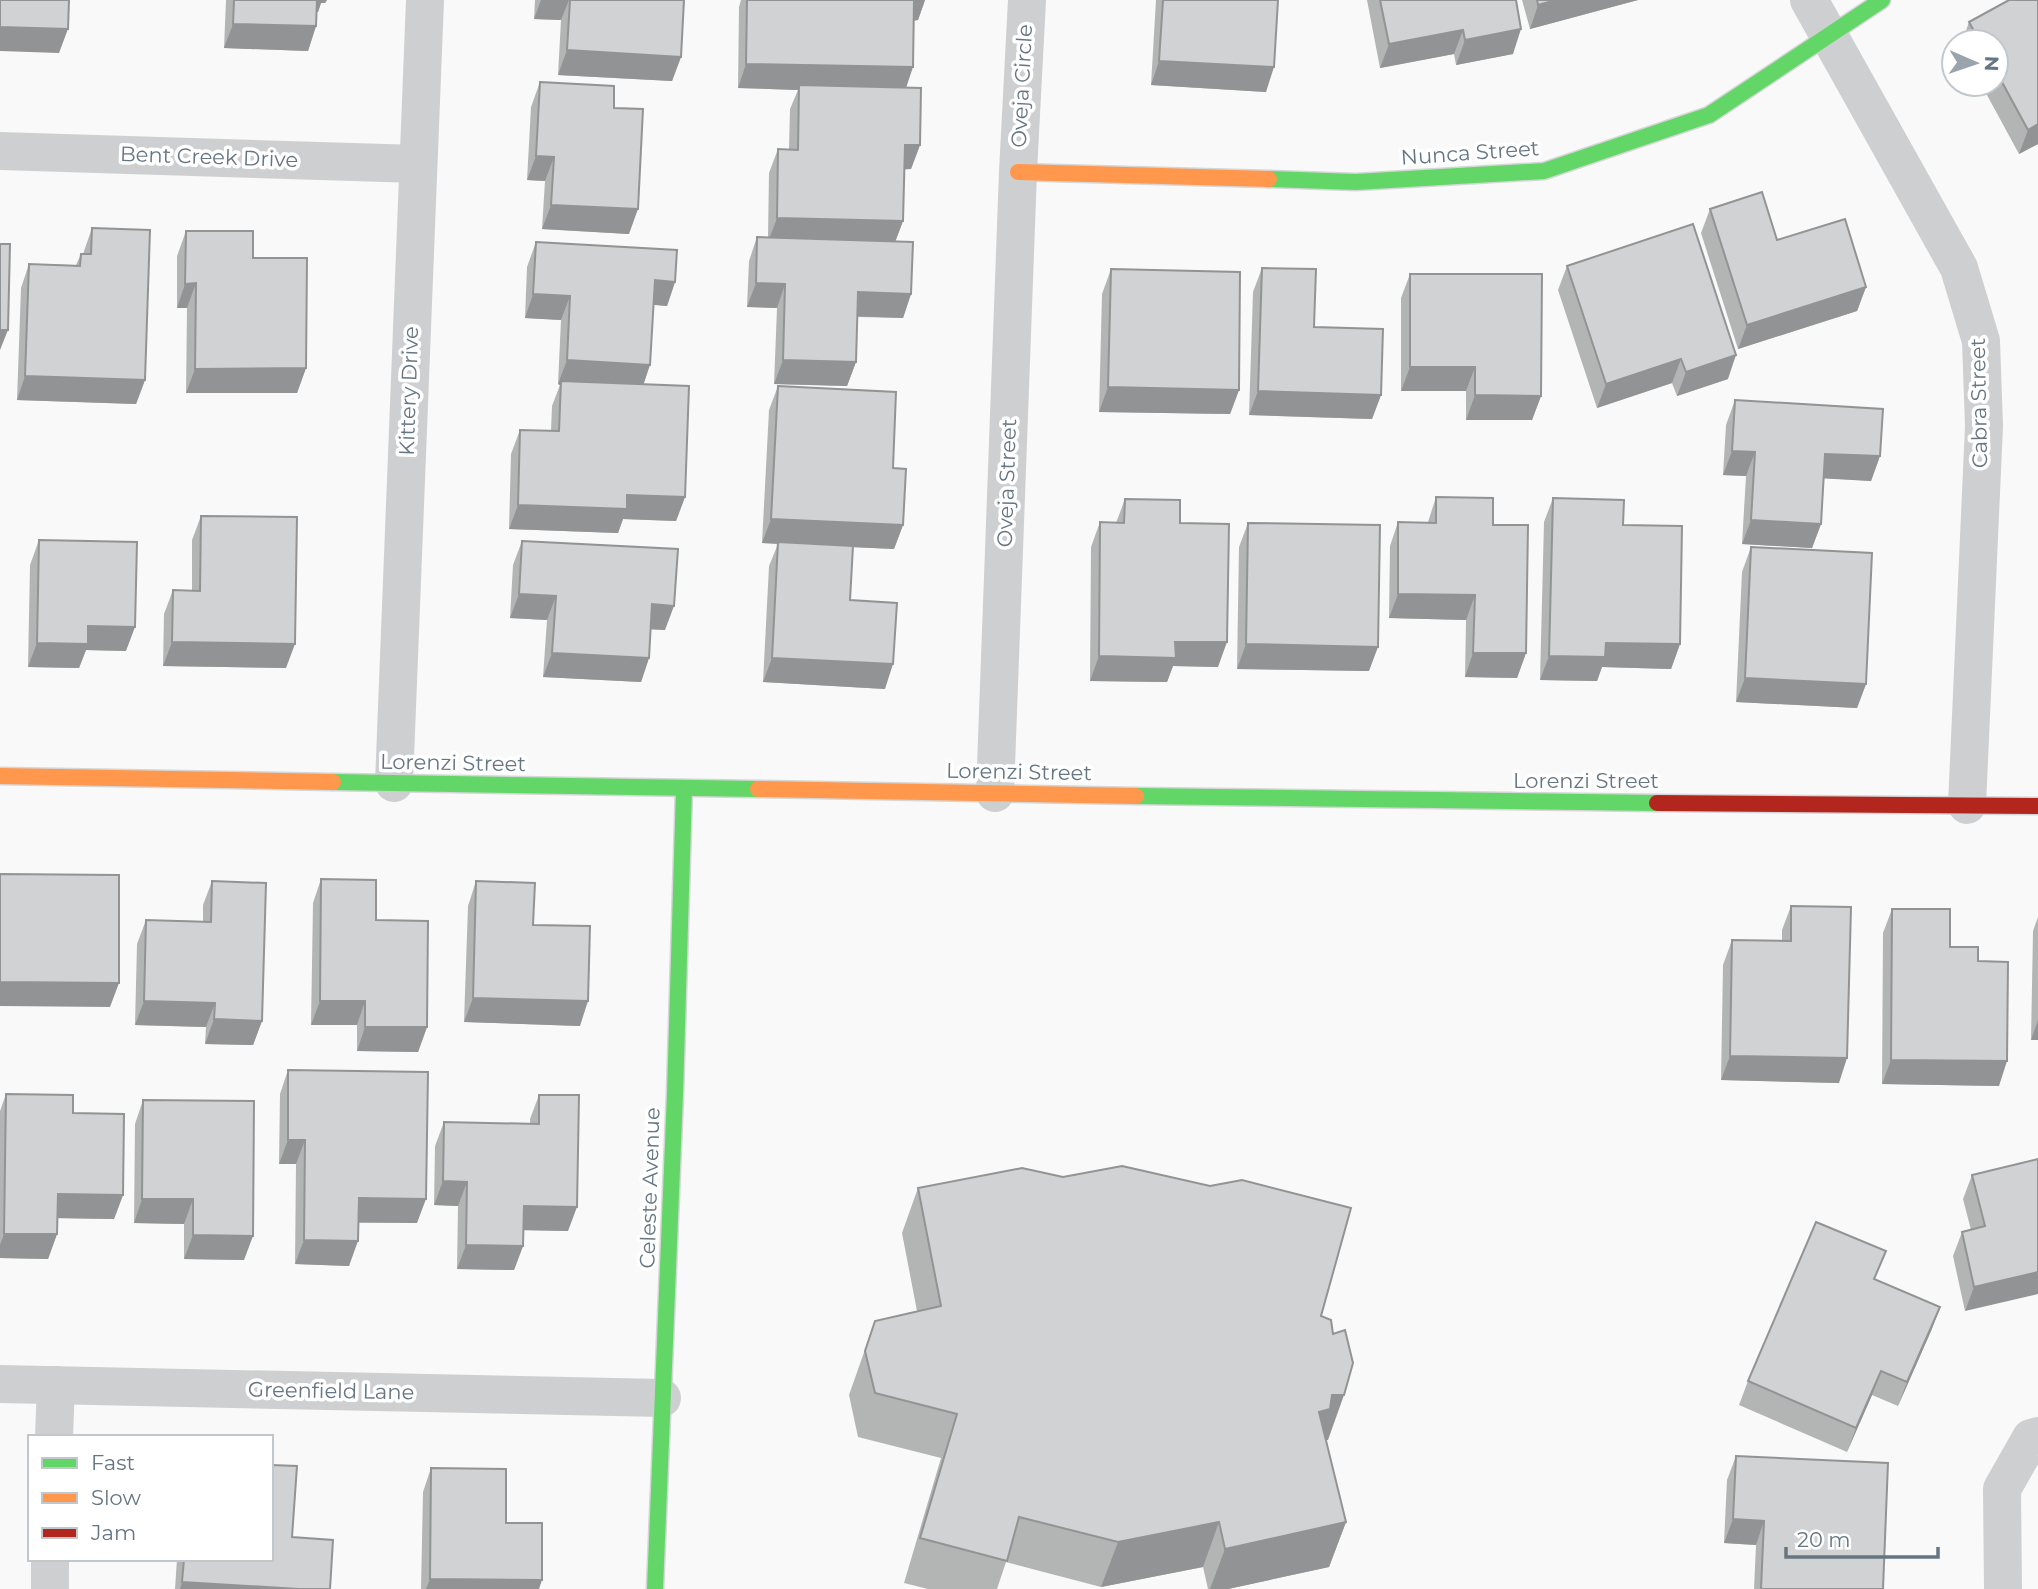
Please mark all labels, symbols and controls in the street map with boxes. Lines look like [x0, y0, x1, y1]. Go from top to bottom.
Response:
street label: Oveja Circle [1006, 24, 1037, 148]
north arrow [1940, 28, 2010, 98]
text: N [1980, 55, 2003, 72]
street label: Nunca Street [1400, 135, 1540, 170]
street label: Bent Creek Drive [120, 141, 299, 172]
street label: Kittery Drive [394, 326, 423, 456]
street label: Cabra Street [1965, 338, 1992, 468]
street label: Oveja Street [992, 418, 1021, 548]
street label: Lorenzi Street [380, 749, 526, 776]
street label: Lorenzi Street [946, 758, 1092, 785]
street label: Lorenzi Street [1513, 768, 1659, 793]
street label: Celeste Avenue [634, 1107, 665, 1269]
street label: Greenfield Lane [248, 1377, 414, 1404]
legend [28, 1435, 273, 1561]
text: Fast [91, 1450, 135, 1475]
text: Slow [91, 1485, 141, 1510]
scale bar [1786, 1516, 1938, 1560]
text: Jam [90, 1520, 136, 1545]
text: 20 m [1797, 1527, 1851, 1552]

